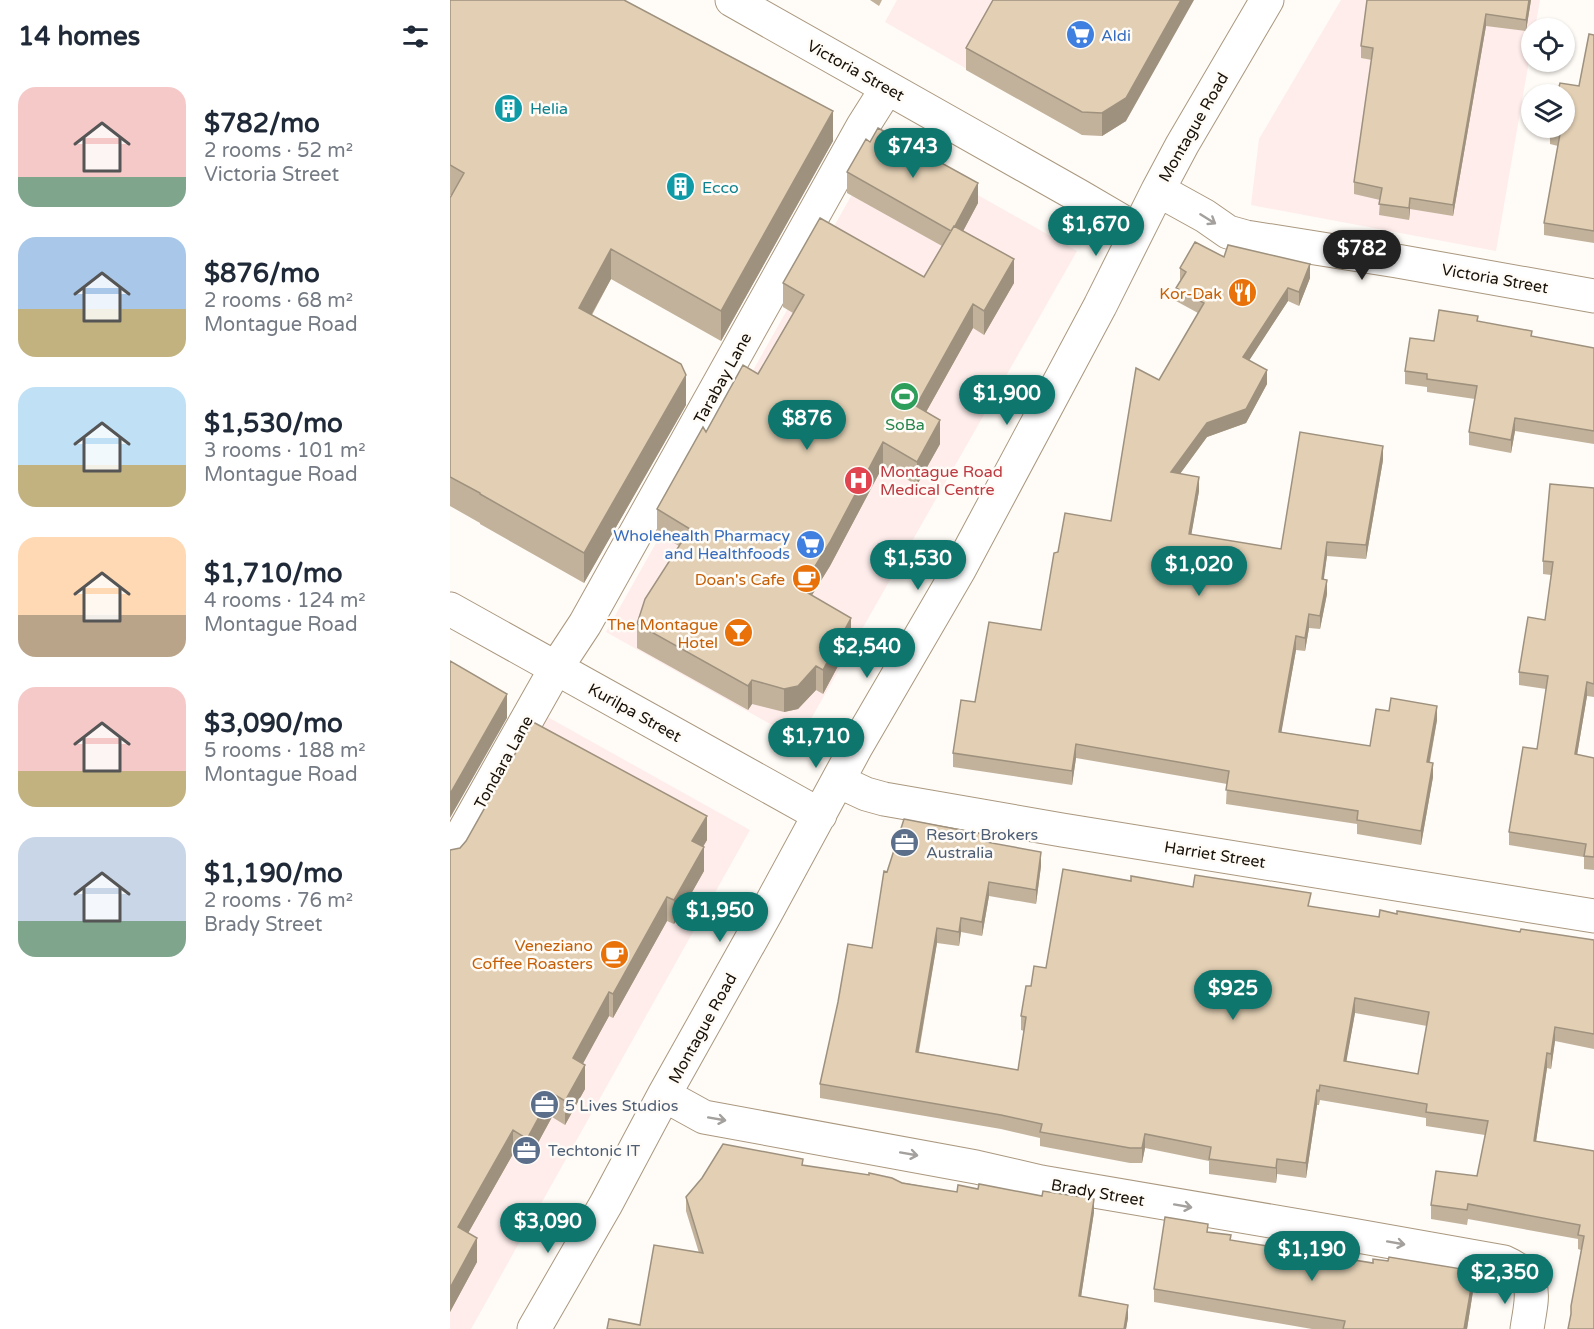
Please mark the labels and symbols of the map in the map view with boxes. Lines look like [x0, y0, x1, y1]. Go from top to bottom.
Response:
supermarket icon: Aldi [1064, 19, 1096, 51]
place label: Aldi [1101, 26, 1131, 46]
street label: Victoria Street [803, 36, 908, 106]
street label: Montague Road [1154, 69, 1233, 186]
building icon: Helia [493, 92, 525, 124]
place label: Helia [530, 99, 568, 119]
pin: $743 [877, 128, 949, 179]
building icon: Ecco [665, 171, 697, 203]
place label: Ecco [702, 178, 739, 198]
pin: $1,670 [1047, 206, 1145, 257]
one-way arrow [1199, 213, 1216, 225]
pin: $782 [1326, 230, 1398, 281]
street label: Victoria Street [1440, 260, 1550, 298]
restaurant icon: Kor-Dak [1227, 277, 1259, 309]
place label: Kor-Dak [1159, 284, 1222, 304]
street label: Tarabay Lane [690, 329, 756, 428]
pin: $1,900 [958, 375, 1056, 426]
sports icon: SoBa [889, 380, 921, 412]
pin: $876 [771, 400, 843, 451]
place label: SoBa [885, 415, 925, 435]
place label: Montague Road Medical Centre [880, 462, 1003, 500]
hospital icon: Montague Road Medical Centre [843, 464, 875, 496]
place label: Wholehealth Pharmacy and Healthfoods [613, 526, 790, 564]
supermarket icon: Wholehealth Pharmacy and Healthfoods [795, 528, 827, 560]
pin: $1,530 [869, 540, 967, 591]
pin: $1,020 [1150, 546, 1248, 597]
cafe icon: Doan's Cafe [790, 563, 822, 595]
place label: Doan's Cafe [695, 570, 785, 590]
place label: The Montague Hotel [607, 615, 718, 653]
bar icon: The Montague Hotel [723, 617, 755, 649]
pin: $2,540 [818, 628, 916, 679]
street label: Kurilpa Street [584, 679, 685, 747]
street label: Tondara Lane [470, 712, 538, 813]
pin: $1,710 [767, 718, 865, 769]
place label: Resort Brokers Australia [926, 825, 1038, 863]
office icon: Resort Brokers Australia [889, 827, 921, 859]
street label: Harriet Street [1163, 837, 1267, 873]
pin: $1,950 [671, 892, 769, 943]
place label: Veneziano Coffee Roasters [472, 936, 593, 974]
cafe icon: Veneziano Coffee Roasters [598, 938, 630, 970]
street label: Montague Road [664, 970, 741, 1087]
pin: $925 [1197, 970, 1269, 1021]
office icon: 5 Lives Studios [528, 1089, 560, 1121]
place label: 5 Lives Studios [565, 1096, 679, 1116]
one-way arrow [707, 1114, 726, 1125]
office icon: Techtonic IT [511, 1134, 543, 1166]
place label: Techtonic IT [548, 1141, 641, 1161]
one-way arrow [898, 1149, 918, 1160]
street label: Brady Street [1049, 1175, 1146, 1211]
one-way arrow [1173, 1201, 1192, 1212]
pin: $3,090 [499, 1203, 597, 1254]
pin: $1,190 [1263, 1231, 1361, 1282]
one-way arrow [1385, 1238, 1405, 1249]
pin: $2,350 [1456, 1254, 1554, 1305]

